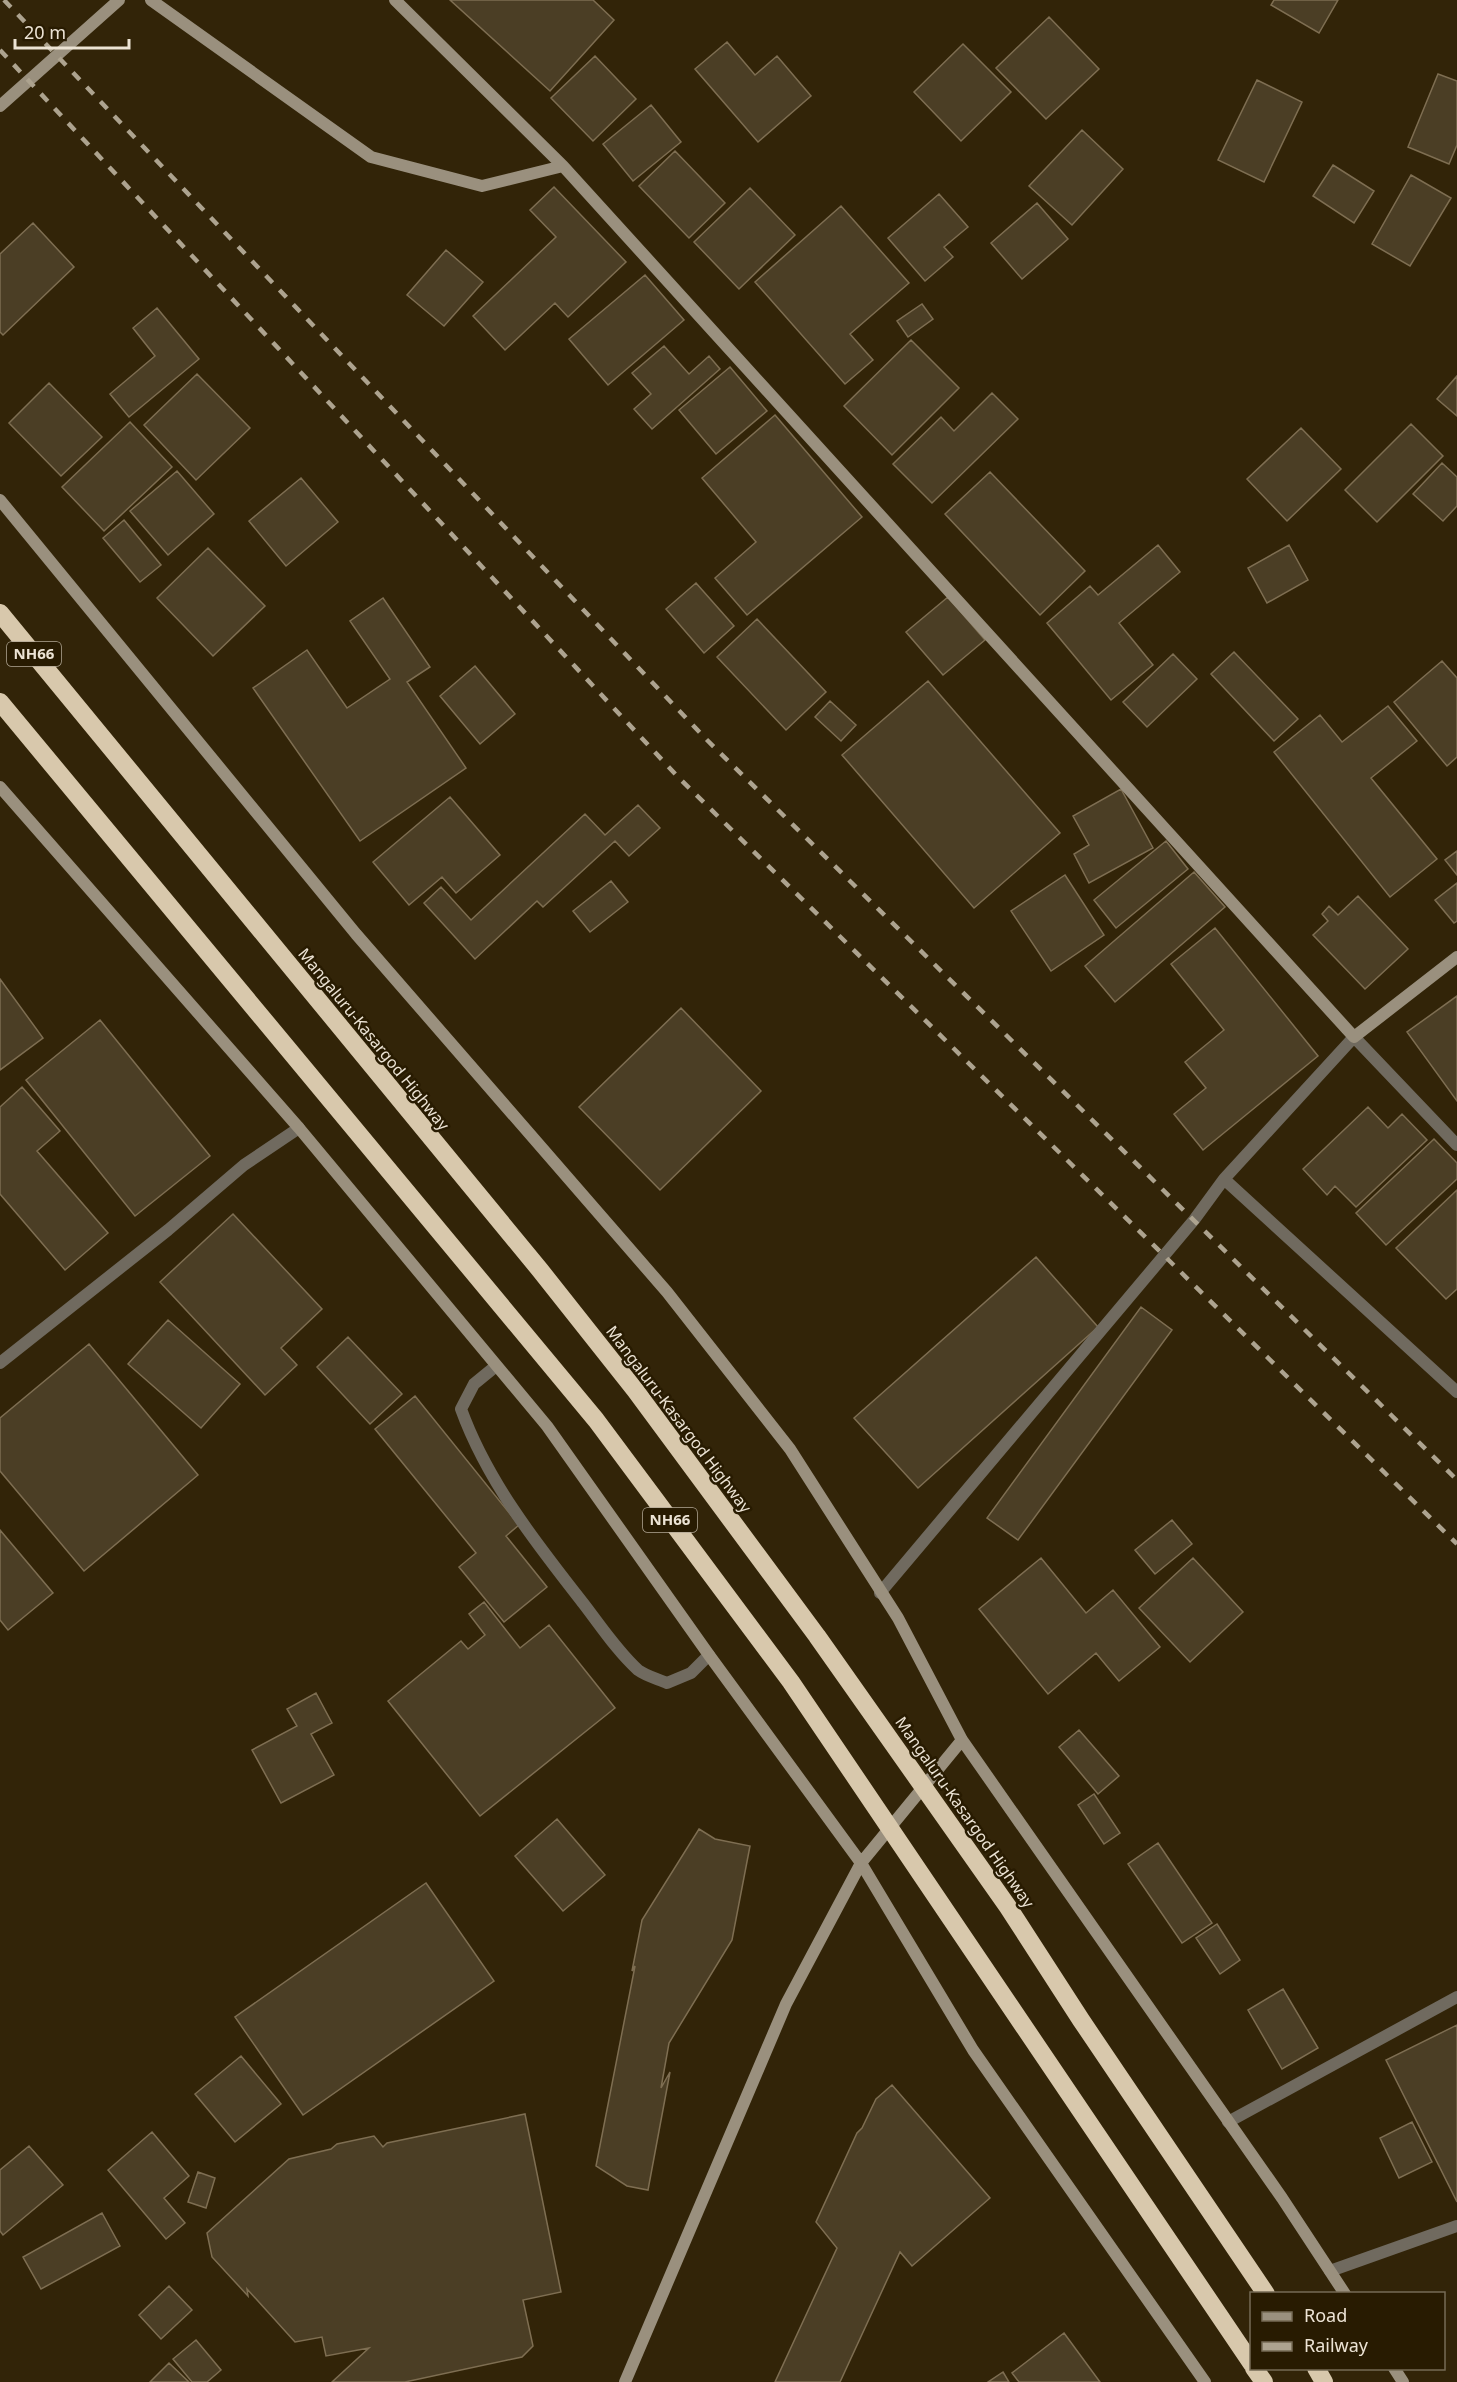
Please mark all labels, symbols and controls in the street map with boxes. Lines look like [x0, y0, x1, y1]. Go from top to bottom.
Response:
scale bar [15, 12, 129, 50]
text: 20 m [24, 20, 66, 44]
road number: NH66 [7, 642, 61, 666]
street label: Mangaluru-Kasargod Highway [293, 943, 455, 1135]
street label: Mangaluru-Kasargod Highway [601, 1321, 757, 1518]
road number: NH66 [643, 1508, 697, 1532]
street label: Mangaluru-Kasargod Highway [890, 1712, 1040, 1913]
legend [1250, 2292, 1445, 2370]
text: Road [1304, 2303, 1347, 2327]
text: Railway [1304, 2333, 1369, 2357]

